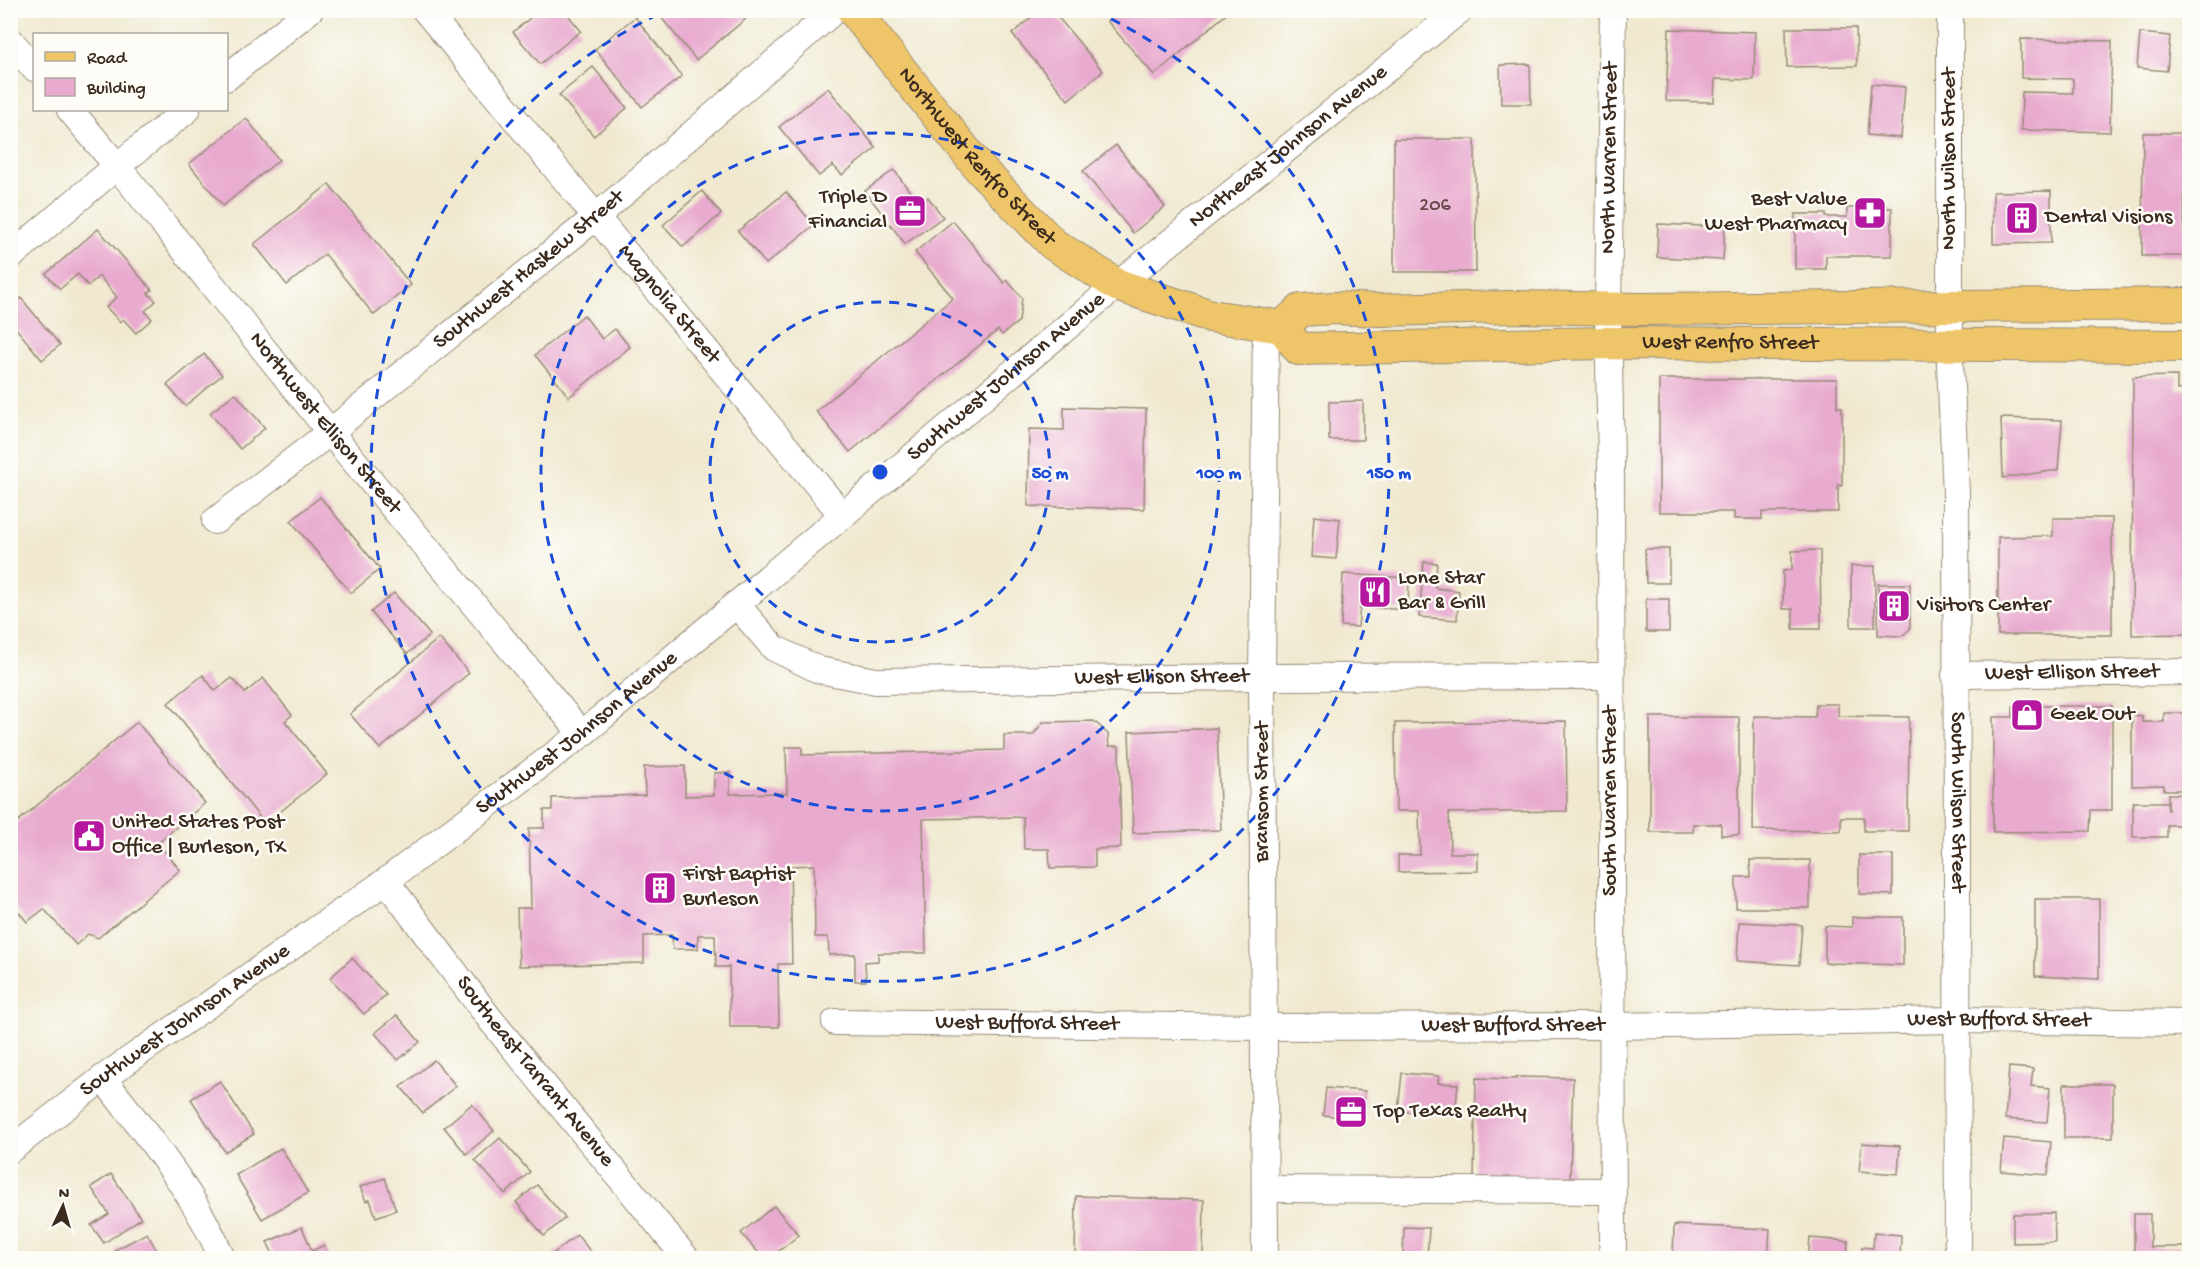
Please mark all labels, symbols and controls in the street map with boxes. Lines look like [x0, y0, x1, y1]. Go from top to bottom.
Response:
legend [33, 33, 228, 111]
text: Road [87, 49, 128, 70]
street label: Northeast Johnson Avenue [1184, 59, 1394, 235]
street label: North Warren Street [1596, 60, 1625, 254]
street label: Northwest Renfro Street [891, 63, 1062, 253]
street label: North Wilson Street [1937, 66, 1963, 250]
text: Building [86, 79, 146, 100]
street label: Southwest Haskew Street [429, 184, 632, 356]
place label: Triple D Financial [808, 185, 888, 236]
place label: Best Value West Pharmacy [1705, 187, 1848, 238]
office icon: Triple D Financial [892, 193, 928, 229]
house number: 206 [1419, 195, 1452, 218]
pharmacy icon: Best Value West Pharmacy [1852, 195, 1888, 231]
building icon: Dental Visions [2004, 200, 2040, 236]
place label: Dental Visions [2043, 205, 2173, 231]
street label: Magnolia Street [611, 239, 727, 371]
street label: Southwest Johnson Avenue [903, 287, 1111, 468]
street label: Northwest Ellison Street [243, 327, 408, 522]
street label: West Renfro Street [1642, 330, 1820, 357]
centre of rings [870, 462, 890, 482]
text: 50 m [1032, 464, 1069, 485]
text: 100 m [1196, 464, 1242, 485]
text: 150 m [1366, 464, 1411, 485]
place label: Lone Star Bar & Grill [1397, 566, 1486, 617]
restaurant icon: Lone Star Bar & Grill [1357, 574, 1393, 610]
building icon: Visitors Center [1876, 588, 1912, 624]
place label: Visitors Center [1916, 593, 2052, 619]
street label: Southwest Johnson Avenue [471, 645, 684, 822]
street label: West Ellison Street [1985, 659, 2161, 688]
street label: West Ellison Street [1074, 664, 1251, 692]
shop icon: Geek Out [2009, 697, 2045, 733]
place label: Geek Out [2050, 702, 2136, 728]
street label: South Warren Street [1598, 704, 1624, 896]
street label: South Wilson Street [1944, 712, 1970, 894]
street label: Bransom Street [1250, 720, 1276, 863]
place label: United States Post Office | Burleson, TX [112, 810, 287, 861]
public building icon: United States Post Office | Burleson, TX [71, 818, 107, 854]
place label: First Baptist Burleson [682, 862, 796, 913]
building icon: First Baptist Burleson [642, 870, 678, 906]
street label: Southwest Johnson Avenue [75, 938, 296, 1103]
street label: Southeast Tarrant Avenue [450, 971, 620, 1173]
street label: West Bufford Street [1907, 1007, 2093, 1035]
street label: West Bufford Street [935, 1010, 1121, 1038]
street label: West Bufford Street [1421, 1013, 1607, 1040]
office icon: Top Texas Realty [1333, 1094, 1369, 1130]
place label: Top Texas Realty [1372, 1099, 1527, 1125]
north arrow [33, 1176, 93, 1236]
text: N [58, 1185, 71, 1205]

